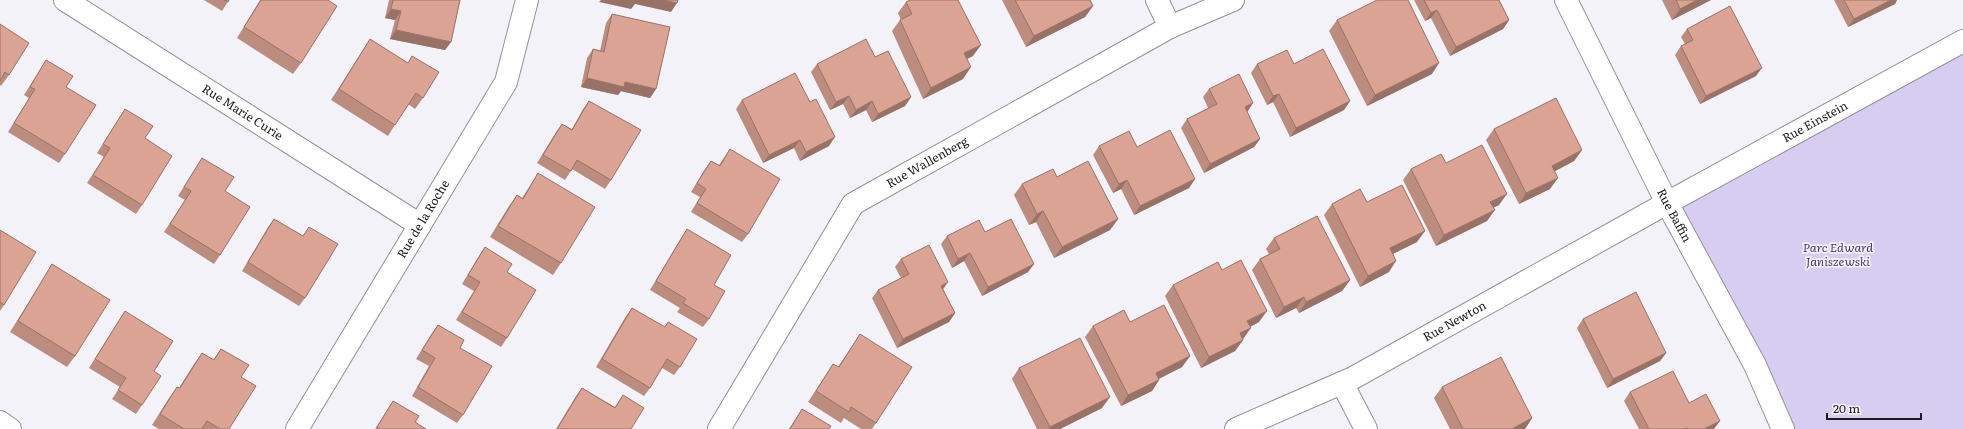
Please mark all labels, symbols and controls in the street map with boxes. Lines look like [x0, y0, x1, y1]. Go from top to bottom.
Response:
street label: Rue Marie Curie [199, 79, 287, 144]
street label: Rue Einstein [1779, 96, 1851, 146]
street label: Rue Wallenberg [883, 131, 971, 192]
street label: Rue de la Roche [392, 176, 453, 261]
street label: Rue Baffin [1653, 185, 1697, 245]
park label: Parc Edward Janiszewski [1803, 238, 1873, 270]
street label: Rue Newton [1419, 296, 1489, 345]
scale bar [1827, 395, 1921, 421]
text: 20 m [1833, 399, 1860, 417]

